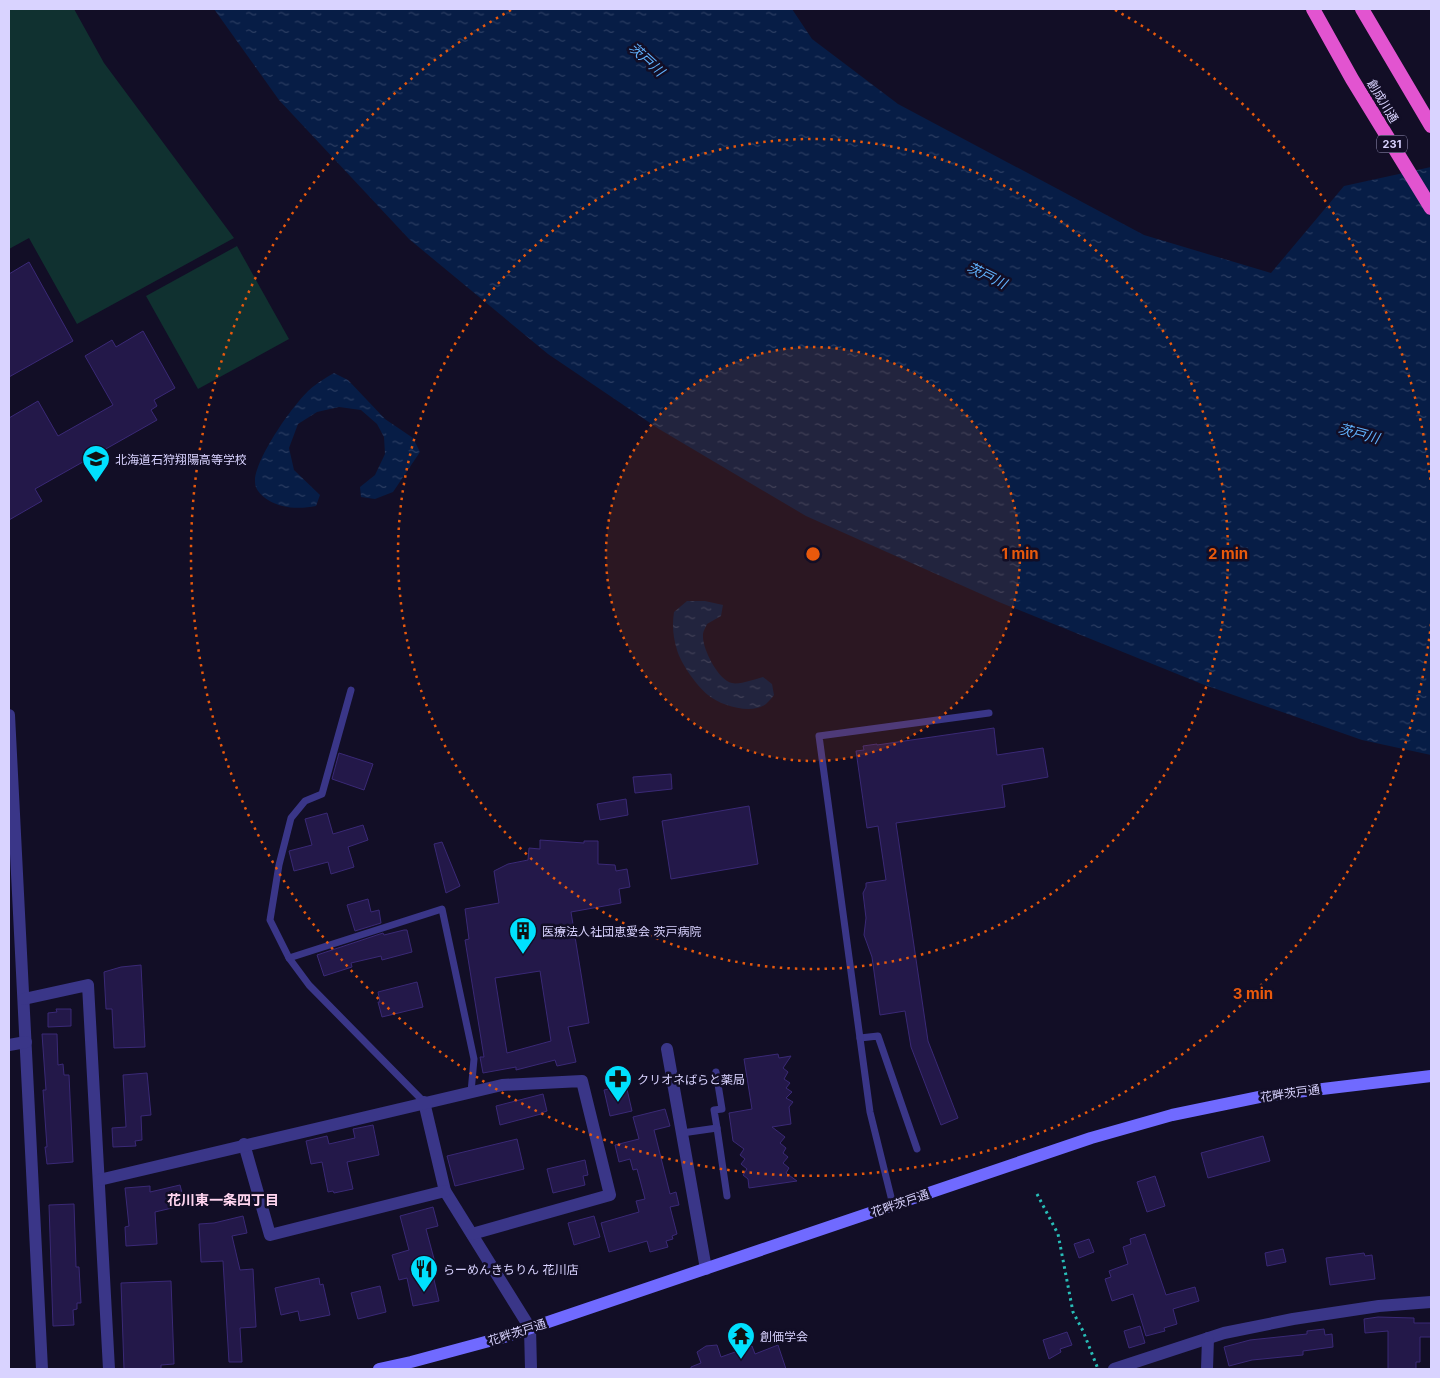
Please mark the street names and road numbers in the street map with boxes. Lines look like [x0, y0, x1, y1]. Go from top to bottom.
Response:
street label: 創成川通 [1364, 77, 1402, 125]
road number: 231 [1377, 136, 1407, 152]
street label: 花畔茨戸通 [1259, 1081, 1321, 1105]
street label: 花畔茨戸通 [869, 1186, 931, 1220]
street label: 花畔茨戸通 [486, 1316, 548, 1348]

